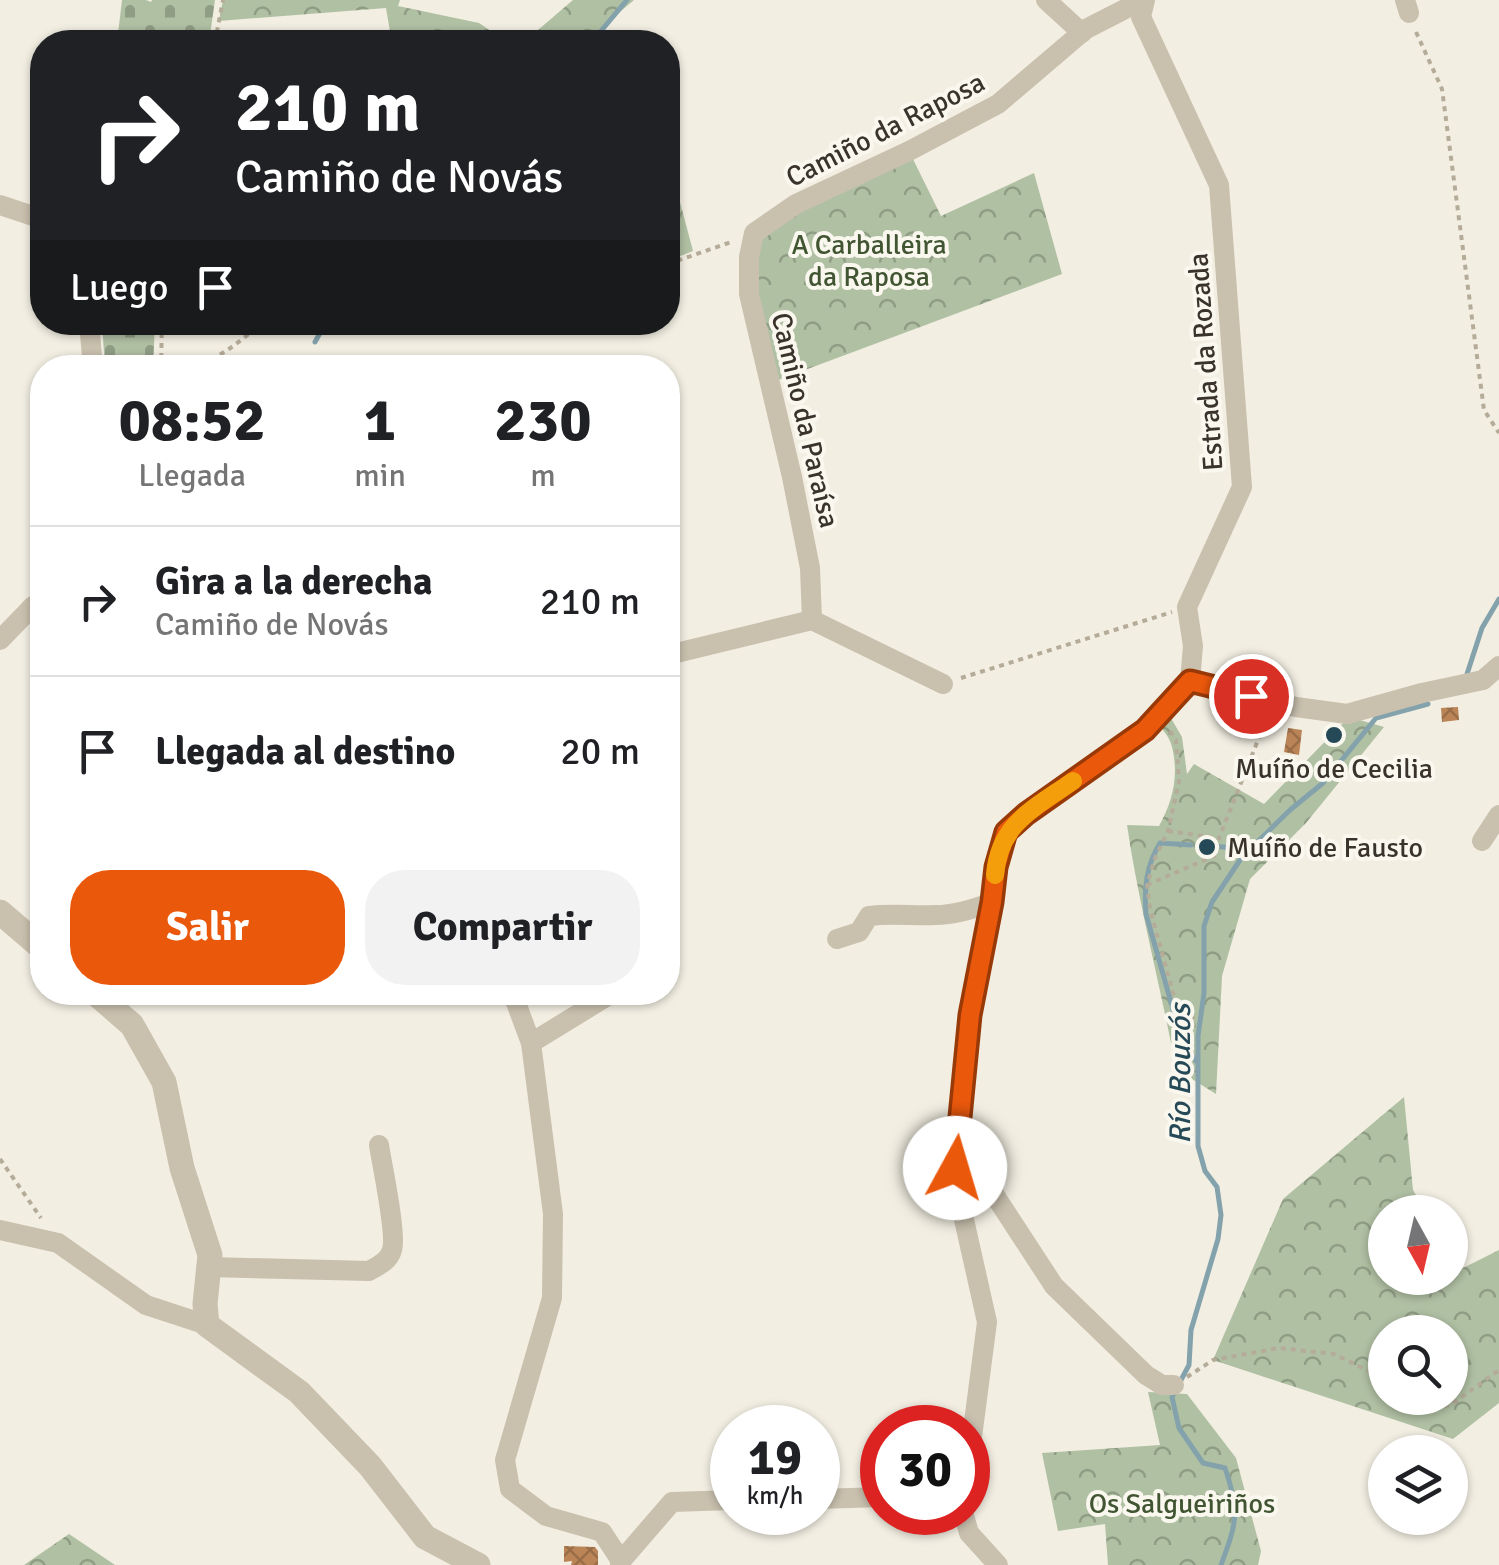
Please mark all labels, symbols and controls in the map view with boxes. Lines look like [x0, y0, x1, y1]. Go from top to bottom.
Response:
text: 210 m [235, 64, 420, 150]
street label: Camiño da Raposa [780, 65, 991, 195]
icon: right [70, 70, 200, 200]
text: Camiño de Novás [235, 150, 563, 205]
park label: A Carballeira da Raposa [791, 228, 947, 294]
street label: Estrada da Rozada [1181, 252, 1231, 472]
icon: arrive [188, 260, 243, 315]
text: Luego [70, 264, 168, 311]
street label: Camiño da Paraísa [764, 309, 846, 531]
text: 08:52 [118, 384, 266, 458]
text: 1 [364, 384, 396, 458]
text: 230 [494, 384, 592, 458]
text: Llegada [138, 456, 246, 495]
text: min [354, 456, 406, 495]
text: m [530, 456, 556, 495]
text: Gira a la derecha [155, 558, 432, 605]
icon: right [70, 574, 125, 629]
text: 210 m [540, 578, 640, 625]
text: Camiño de Novás [155, 605, 388, 644]
pin [1209, 654, 1294, 739]
icon: arrive [1224, 669, 1279, 724]
icon: arrive [70, 724, 125, 779]
marker: Muíño de Cecilia [1323, 724, 1345, 746]
text: Llegada al destino [155, 728, 455, 775]
text: 20 m [560, 728, 640, 775]
place label: Muíño de Cecilia [1235, 752, 1433, 786]
place label: Muíño de Fausto [1227, 831, 1423, 865]
marker: Muíño de Fausto [1196, 836, 1218, 858]
button: Salir [70, 870, 345, 985]
button: Compartir [365, 870, 640, 985]
water label: Río Bouzós [1162, 1001, 1199, 1144]
position arrow [903, 1116, 1007, 1220]
north arrow [1368, 1195, 1468, 1295]
map controls [1368, 1195, 1468, 1535]
button: search [1368, 1315, 1468, 1415]
speed limit sign: 30 [860, 1405, 990, 1535]
text: 19 [748, 1427, 802, 1489]
button: layers [1368, 1435, 1468, 1535]
text: km/h [747, 1480, 803, 1511]
park label: Os Salgueiriños [1089, 1487, 1275, 1521]

